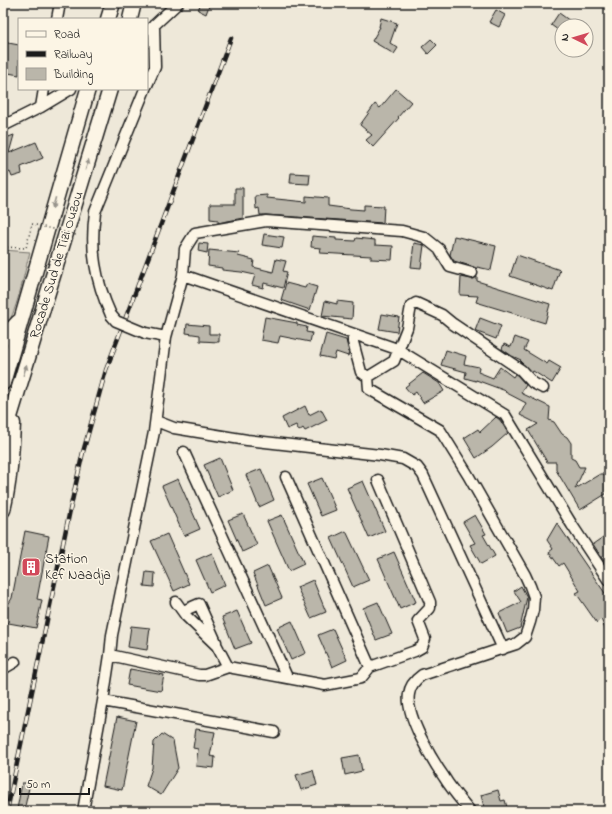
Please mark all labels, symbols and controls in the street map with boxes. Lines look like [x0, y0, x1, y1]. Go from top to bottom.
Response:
legend [18, 18, 148, 90]
north arrow [554, 18, 594, 58]
text: Road [54, 26, 80, 44]
text: N [557, 33, 573, 42]
text: Railway [54, 46, 93, 65]
text: Building [53, 66, 93, 85]
one-way arrow [84, 159, 90, 171]
street label: Rocade Sud de Tizi Ouzou [25, 189, 89, 341]
one-way arrow [51, 197, 57, 209]
one-way arrow [22, 363, 28, 375]
place label: Station Kef Naadja [45, 549, 111, 586]
building icon: Station Kef Naadja [20, 556, 42, 578]
scale bar [20, 770, 89, 796]
text: 50 m [26, 776, 50, 794]

